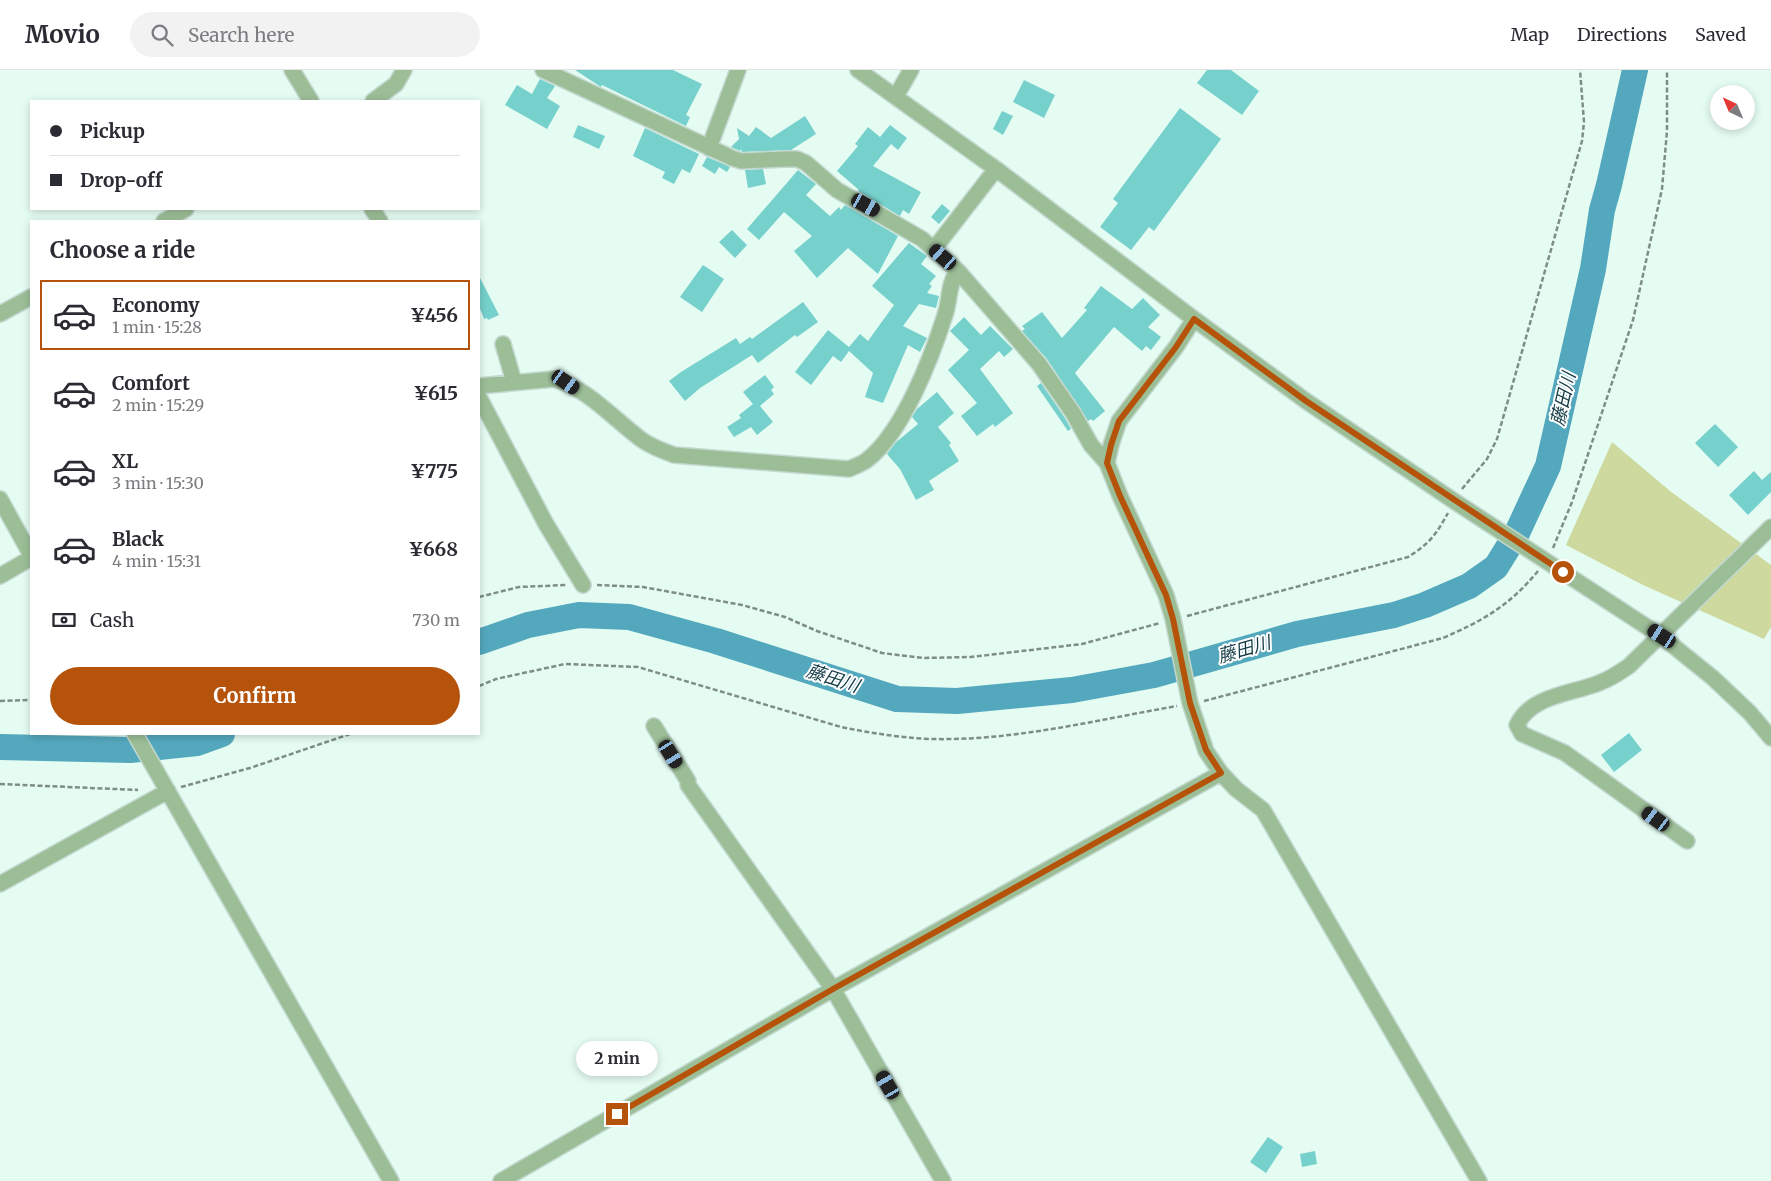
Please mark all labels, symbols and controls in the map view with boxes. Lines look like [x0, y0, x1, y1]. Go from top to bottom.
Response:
search box [130, 12, 480, 57]
text: Movio [25, 19, 100, 50]
icon: search [148, 21, 176, 49]
text: Search here [188, 23, 294, 47]
text: Map [1511, 23, 1549, 46]
text: Directions [1577, 23, 1667, 46]
text: Saved [1695, 23, 1746, 46]
north arrow [1710, 85, 1755, 130]
map controls [1710, 85, 1755, 130]
text: Pickup [80, 119, 145, 143]
text: Drop-off [80, 168, 162, 192]
car [849, 191, 882, 219]
text: Choose a ride [50, 236, 195, 264]
car [926, 241, 959, 273]
icon: car [52, 293, 97, 338]
text: Economy [112, 293, 200, 317]
text: ¥456 [410, 303, 458, 327]
text: 1 min · 15:28 [112, 317, 202, 337]
car [549, 367, 582, 397]
water label: 藤田川 [1546, 368, 1581, 428]
icon: car [52, 371, 97, 416]
text: Comfort [112, 371, 190, 395]
text: ¥615 [414, 381, 458, 405]
text: 2 min · 15:29 [112, 395, 204, 415]
icon: car [52, 449, 97, 494]
text: XL [112, 449, 138, 473]
text: ¥775 [410, 459, 458, 483]
text: 3 min · 15:30 [112, 473, 204, 493]
icon: car [52, 527, 97, 572]
text: Black [112, 527, 164, 551]
text: ¥668 [409, 537, 458, 561]
text: 4 min · 15:31 [112, 551, 201, 571]
route start [1552, 561, 1574, 583]
icon: cash [50, 606, 78, 634]
text: Cash [90, 608, 134, 632]
text: 730 m [412, 610, 460, 630]
car [1645, 622, 1678, 650]
water label: 藤田川 [1215, 630, 1275, 667]
water label: 藤田川 [804, 659, 864, 698]
button: Confirm [50, 667, 460, 725]
car [656, 737, 685, 771]
car [1639, 804, 1672, 834]
callout: 2 min [576, 1042, 658, 1076]
text: 2 min [594, 1048, 640, 1068]
car [874, 1068, 901, 1102]
route end [606, 1103, 628, 1125]

